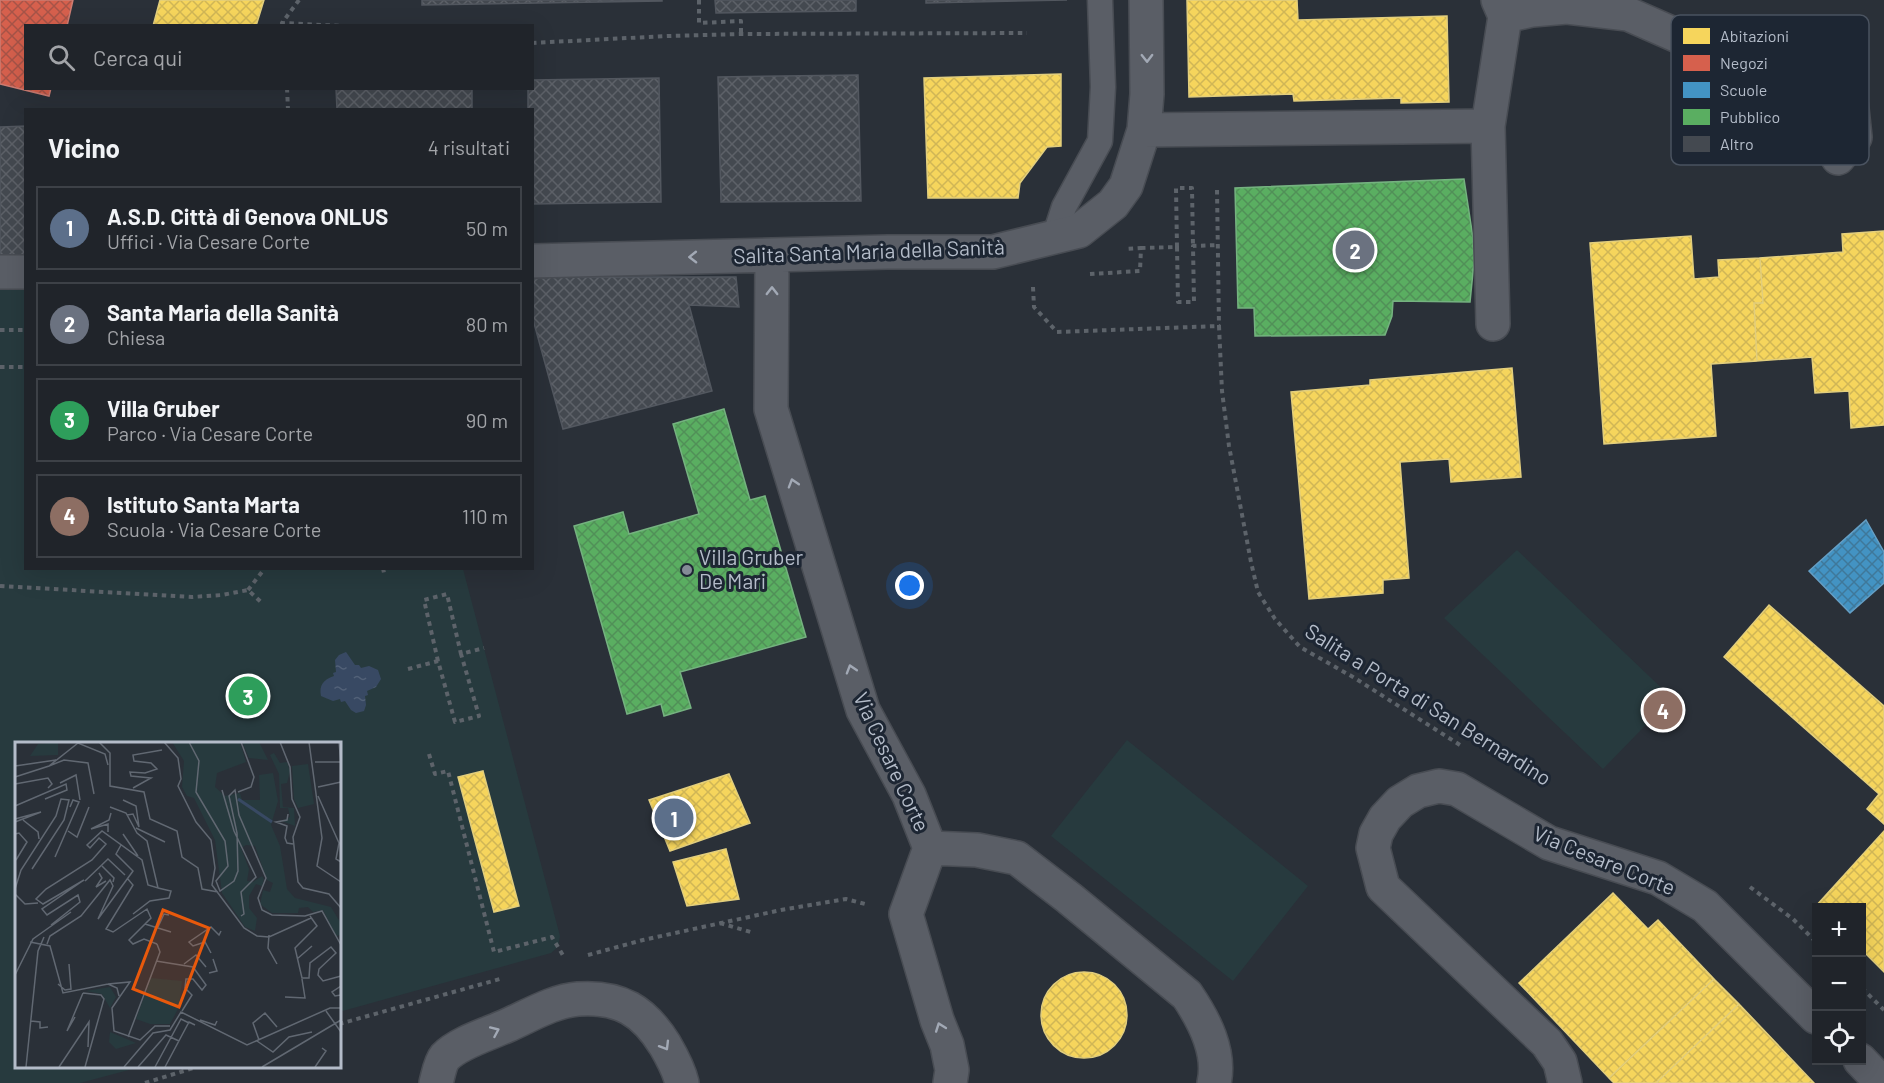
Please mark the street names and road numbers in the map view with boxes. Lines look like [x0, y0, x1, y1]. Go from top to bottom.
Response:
street label: Salita Santa Maria della Sanità [733, 233, 1005, 268]
street label: Salita a Porta di San Bernardino [1301, 618, 1556, 790]
street label: Via Cesare Corte [849, 688, 936, 835]
street label: Via Cesare Corte [1530, 820, 1679, 899]

